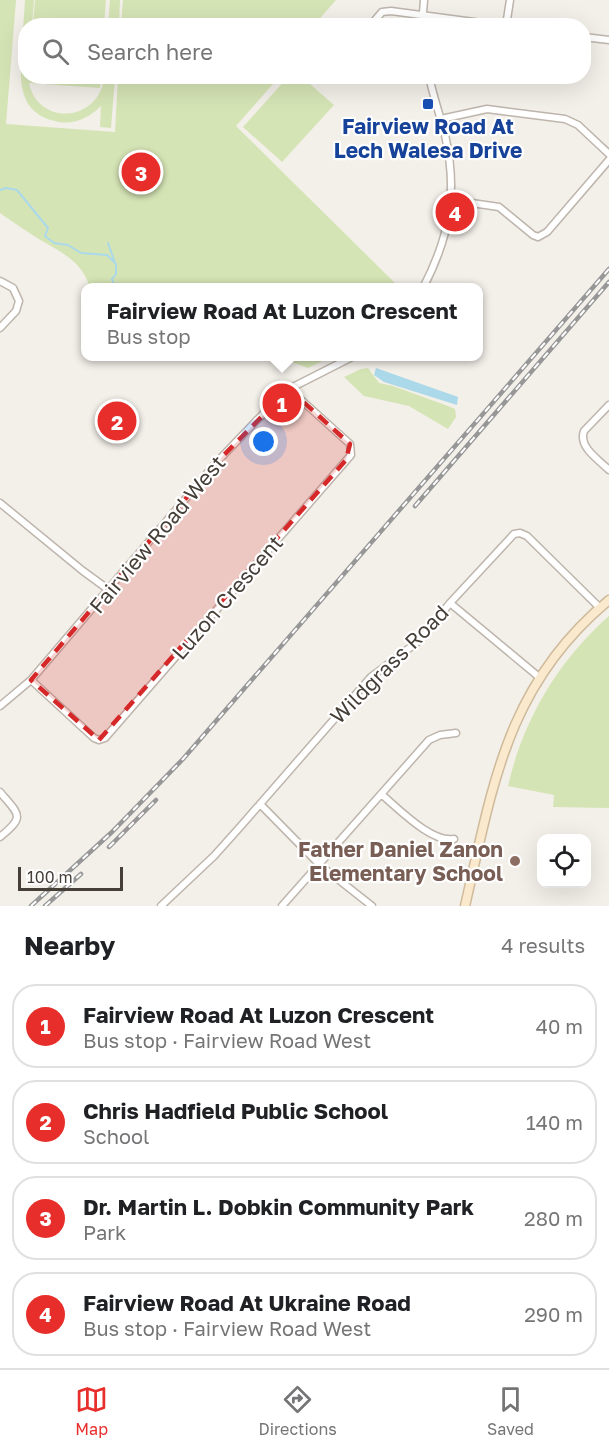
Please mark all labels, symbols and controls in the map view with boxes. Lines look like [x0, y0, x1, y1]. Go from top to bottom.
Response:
search box [18, 18, 591, 84]
icon: search [39, 35, 72, 68]
text: Search here [87, 38, 213, 65]
marker: Fairview Road At Lech Walesa Drive [421, 97, 435, 111]
place label: Fairview Road At Lech Walesa Drive [334, 113, 522, 163]
pin: 3 [122, 150, 160, 195]
pin: 4 [436, 190, 474, 234]
popup [81, 283, 483, 361]
text: Fairview Road At Luzon Crescent [106, 297, 458, 324]
text: Bus stop [106, 324, 190, 348]
pin: 1 [262, 380, 302, 426]
pin: 2 [98, 398, 136, 444]
your location [249, 427, 278, 456]
street label: Fairview Road West [83, 450, 231, 618]
street label: Luzon Crescent [166, 530, 288, 664]
street label: Wildgrass Road [324, 599, 454, 729]
map controls [537, 834, 591, 888]
button: locate [537, 834, 591, 888]
place label: Father Daniel Zanon Elementary School [298, 836, 503, 886]
marker: Father Daniel Zanon Elementary School [508, 854, 522, 868]
scale bar [18, 864, 123, 892]
text: 100 m [27, 867, 73, 887]
text: Nearby [24, 930, 115, 961]
text: 4 results [501, 933, 585, 957]
text: Fairview Road At Luzon Crescent [83, 1001, 434, 1028]
text: 1 [40, 1014, 51, 1038]
text: 40 m [536, 1014, 583, 1038]
text: Bus stop · Fairview Road West [83, 1028, 371, 1052]
text: Chris Hadfield Public School [83, 1097, 388, 1124]
text: 2 [39, 1110, 52, 1134]
text: 140 m [526, 1110, 583, 1134]
text: School [83, 1124, 149, 1148]
text: Dr. Martin L. Dobkin Community Park [83, 1193, 474, 1220]
text: 3 [39, 1206, 52, 1230]
text: 280 m [524, 1206, 583, 1230]
text: Park [83, 1220, 126, 1244]
text: Fairview Road At Ukraine Road [83, 1289, 411, 1316]
text: 4 [39, 1302, 52, 1326]
text: 290 m [524, 1302, 583, 1326]
text: Bus stop · Fairview Road West [83, 1316, 371, 1340]
tab: Map [75, 1383, 108, 1439]
tab: Directions [259, 1383, 337, 1439]
tab: Saved [487, 1383, 534, 1439]

